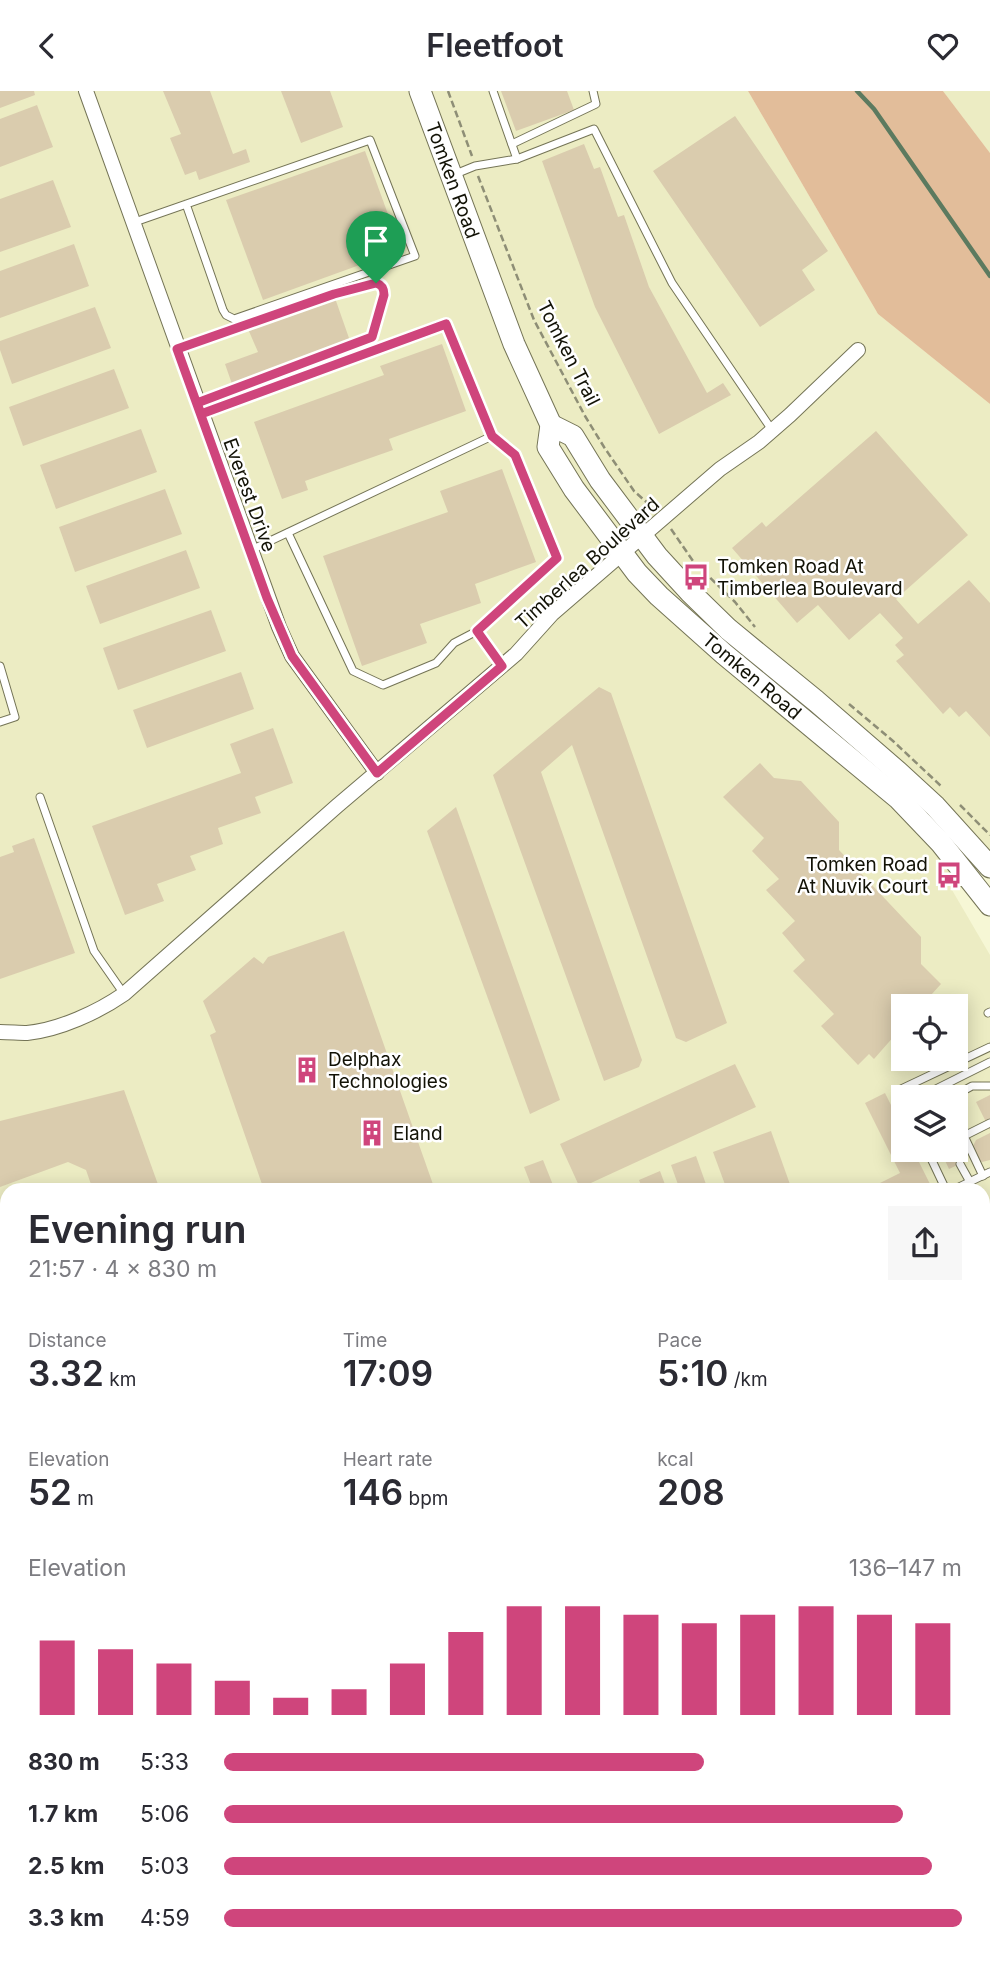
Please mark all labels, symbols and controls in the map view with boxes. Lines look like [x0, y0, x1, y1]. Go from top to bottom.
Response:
text: Fleetfoot [426, 26, 564, 65]
icon: back [28, 27, 66, 65]
icon: heart [924, 27, 962, 65]
street label: Tomken Road [421, 119, 484, 242]
pin [346, 211, 406, 283]
icon: arrive [357, 222, 395, 260]
street label: Tomken Trail [532, 297, 605, 410]
street label: Everest Drive [218, 435, 281, 555]
street label: Timberlea Boulevard [511, 493, 664, 634]
place label: Tomken Road At Timberlea Boulevard [717, 555, 903, 600]
bus stop icon: Tomken Road At Timberlea Boulevard [681, 562, 711, 592]
street label: Tomken Road [697, 628, 806, 724]
place label: Tomken Road At Nuvik Court [797, 853, 928, 898]
bus stop icon: Tomken Road At Nuvik Court [934, 860, 964, 890]
map controls [891, 994, 968, 1162]
button: locate [891, 994, 968, 1071]
place label: Delphax Technologies [328, 1048, 448, 1093]
building icon: Delphax Technologies [292, 1055, 322, 1085]
button: layers [891, 1085, 968, 1162]
building icon: Eland [357, 1118, 387, 1148]
place label: Eland [393, 1122, 443, 1145]
text: Evening run [28, 1206, 246, 1252]
button: share [888, 1206, 962, 1280]
text: 21:57 · 4 × 830 m [28, 1255, 217, 1283]
text: Distance [28, 1329, 106, 1352]
text: Time [343, 1329, 387, 1352]
text: Pace [657, 1329, 702, 1352]
text: 3.32 [28, 1352, 104, 1394]
text: 17:09 [343, 1352, 433, 1394]
text: 5:10 [657, 1352, 728, 1394]
text: km [104, 1368, 136, 1391]
text: /km [728, 1368, 768, 1391]
text: Elevation [28, 1448, 109, 1471]
text: Heart rate [343, 1448, 433, 1471]
text: kcal [657, 1448, 694, 1471]
text: 52 [28, 1471, 72, 1513]
text: 146 [343, 1471, 403, 1513]
text: 208 [657, 1471, 725, 1513]
text: m [72, 1487, 94, 1510]
text: bpm [403, 1487, 448, 1510]
text: Elevation [28, 1554, 127, 1582]
text: 136–147 m [849, 1554, 962, 1582]
text: 830 m [28, 1748, 100, 1776]
text: 5:33 [140, 1748, 189, 1776]
text: 1.7 km [28, 1800, 98, 1828]
text: 5:06 [140, 1800, 189, 1828]
text: 2.5 km [28, 1852, 105, 1880]
text: 5:03 [140, 1852, 189, 1880]
text: 3.3 km [28, 1904, 104, 1932]
text: 4:59 [140, 1904, 190, 1932]

